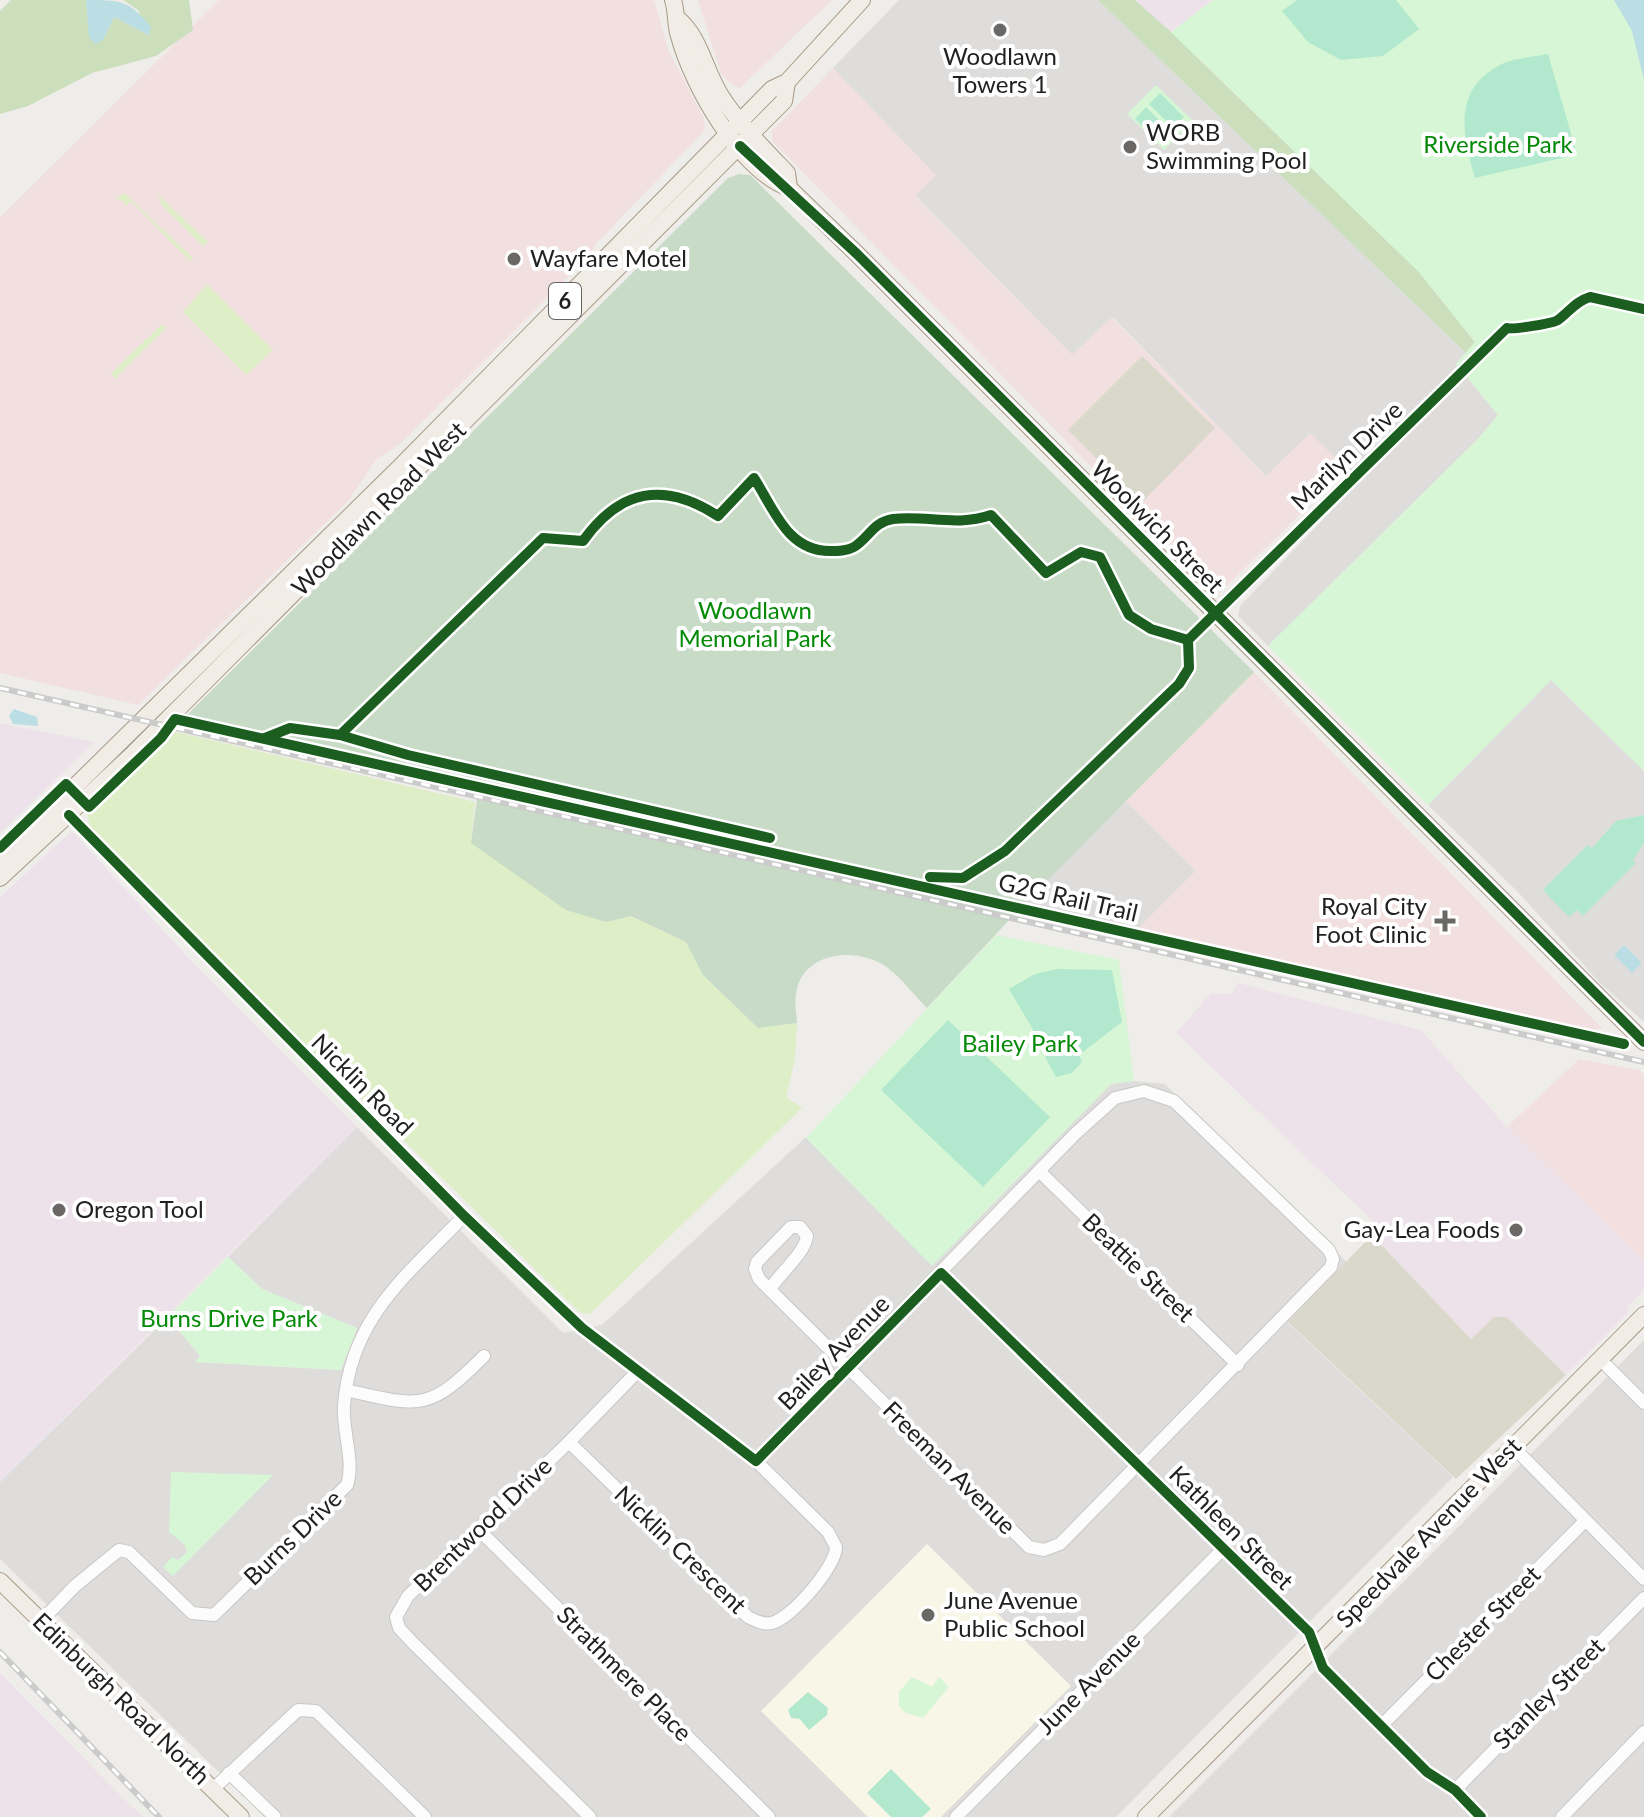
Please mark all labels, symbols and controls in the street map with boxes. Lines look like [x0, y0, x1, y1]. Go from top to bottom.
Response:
marker: Woodlawn Towers 1 [991, 21, 1009, 39]
place label: Woodlawn Towers 1 [943, 41, 1057, 98]
place label: WORB Swimming Pool [1146, 117, 1307, 174]
park label: Riverside Park [1423, 129, 1573, 158]
marker: WORB Swimming Pool [1121, 138, 1139, 156]
place label: Wayfare Motel [530, 243, 687, 272]
marker: Wayfare Motel [505, 250, 523, 268]
road number: 6 [549, 283, 581, 319]
street label: Marilyn Drive [1284, 395, 1408, 515]
street label: Woodlawn Road West [285, 415, 471, 601]
street label: Woolwich Street [1086, 454, 1231, 598]
park label: Woodlawn Memorial Park [678, 595, 832, 652]
street label: G2G Rail Trail [996, 866, 1141, 927]
place label: Royal City Foot Clinic [1315, 891, 1428, 948]
marker: Royal City Foot Clinic [1434, 910, 1456, 932]
street label: Nicklin Road [306, 1027, 420, 1141]
park label: Bailey Park [962, 1028, 1079, 1057]
place label: Oregon Tool [75, 1194, 204, 1223]
marker: Oregon Tool [50, 1201, 68, 1219]
street label: Beattie Street [1077, 1206, 1201, 1328]
place label: Gay-Lea Foods [1344, 1214, 1500, 1243]
marker: Gay-Lea Foods [1507, 1221, 1525, 1239]
street label: Bailey Avenue [771, 1289, 895, 1415]
park label: Burns Drive Park [140, 1303, 319, 1332]
street label: Freeman Avenue [878, 1394, 1023, 1539]
street label: Speedvale Avenue West [1330, 1431, 1527, 1633]
street label: Brentwood Drive [407, 1451, 557, 1597]
street label: Kathleen Street [1164, 1459, 1300, 1595]
street label: Nicklin Crescent [609, 1479, 753, 1619]
street label: Burns Drive [237, 1483, 347, 1591]
street label: Chester Street [1418, 1559, 1546, 1687]
place label: June Avenue Public School [944, 1585, 1085, 1642]
street label: Strathmere Place [552, 1599, 699, 1746]
street label: Edinburgh Road North [27, 1606, 217, 1790]
marker: June Avenue Public School [919, 1606, 937, 1624]
street label: June Avenue [1030, 1624, 1146, 1740]
street label: Stanley Street [1486, 1631, 1610, 1755]

